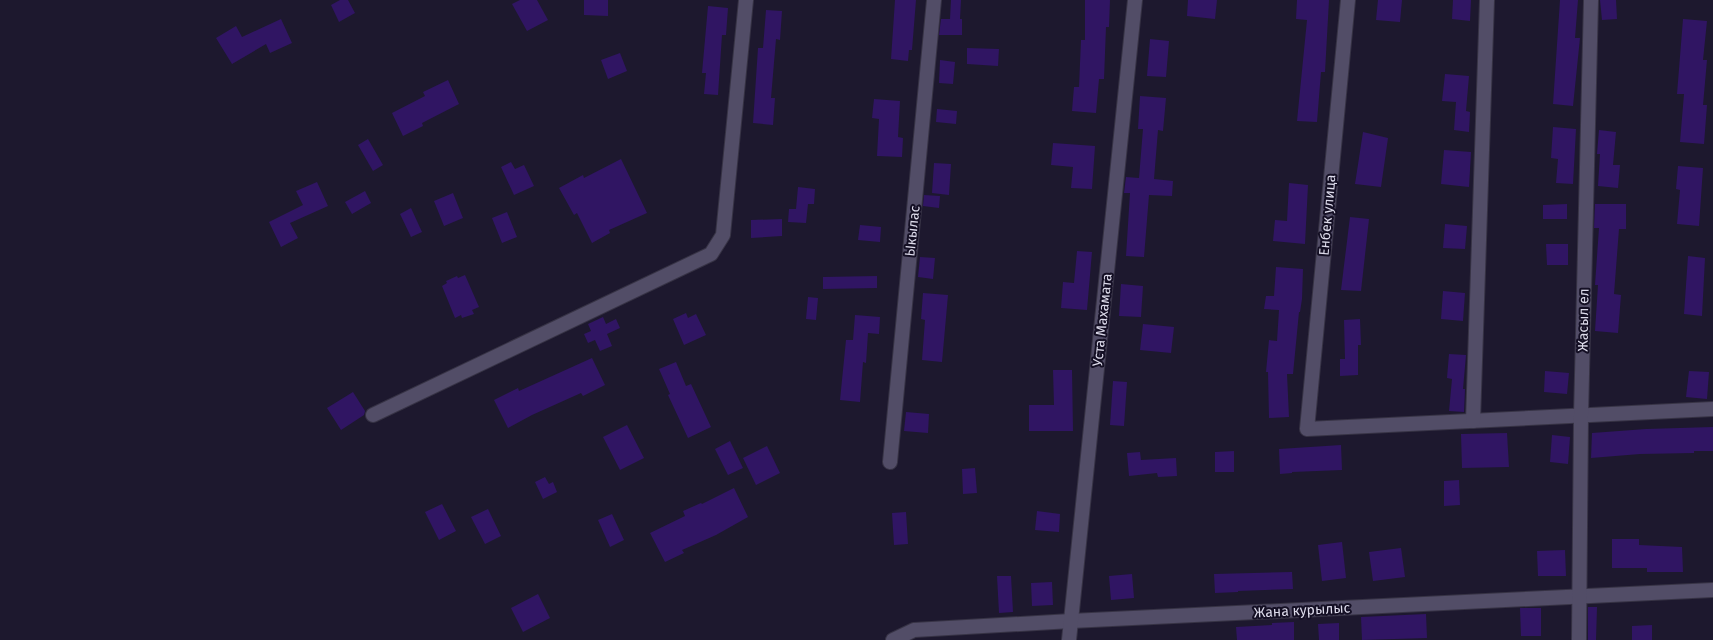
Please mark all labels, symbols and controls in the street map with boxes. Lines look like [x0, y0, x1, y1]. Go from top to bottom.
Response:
street label: Енбек улица [1315, 174, 1340, 256]
street label: Ыкылас [901, 204, 924, 257]
street label: Уста Махамата [1089, 273, 1116, 367]
street label: Жасыл ел [1574, 288, 1593, 352]
street label: Жана курылыс [1253, 599, 1351, 622]

